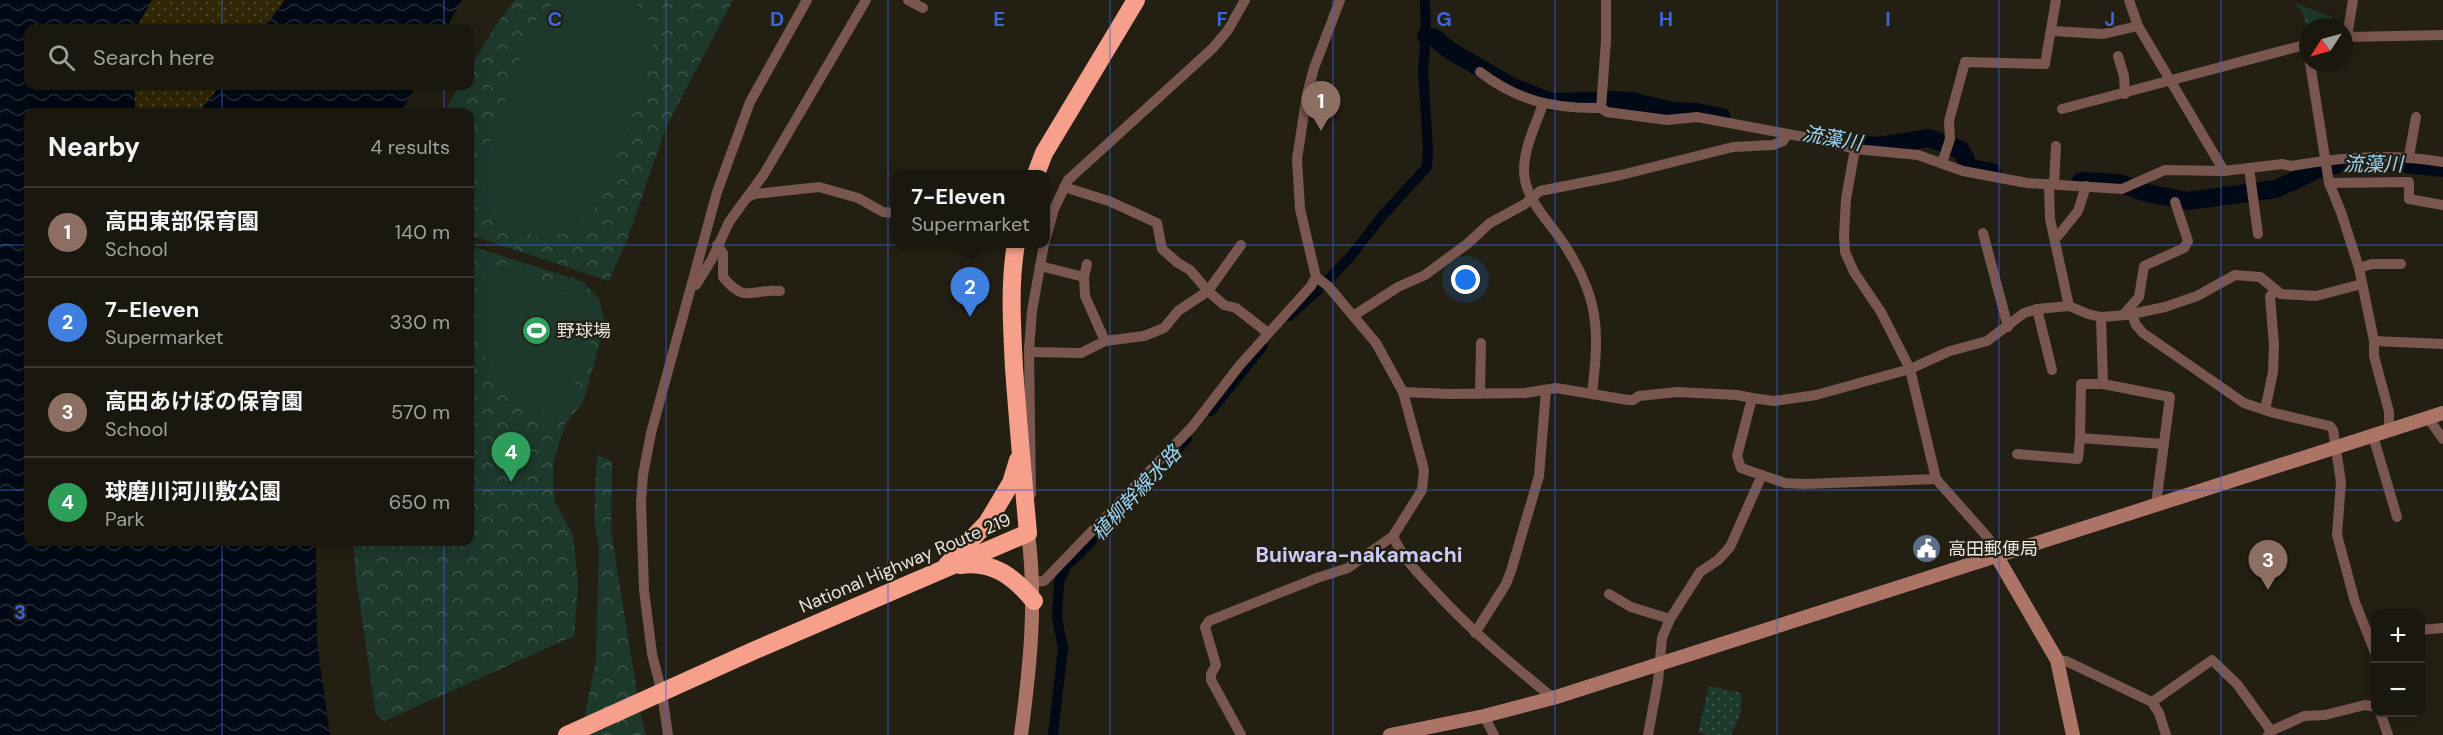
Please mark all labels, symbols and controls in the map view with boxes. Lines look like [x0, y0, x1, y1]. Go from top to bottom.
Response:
text: C [548, 6, 562, 32]
text: D [770, 6, 784, 32]
text: E [993, 6, 1005, 32]
text: F [1216, 6, 1228, 32]
text: G [1436, 6, 1452, 32]
text: H [1659, 6, 1673, 32]
text: I [1885, 6, 1891, 32]
text: J [2105, 6, 2115, 32]
north arrow [2299, 18, 2353, 72]
search box [24, 24, 474, 90]
icon: search [45, 41, 78, 74]
text: Search here [93, 43, 214, 72]
pin: 1 [1302, 82, 1340, 131]
water label: 流藻川 [1800, 120, 1866, 156]
text: Nearby [48, 130, 140, 164]
text: 4 results [370, 134, 450, 160]
water label: 流藻川 [2343, 151, 2405, 177]
popup [891, 170, 1050, 248]
text: 7-Eleven [911, 182, 1006, 211]
text: 高田東部保育園 [105, 207, 259, 236]
text: Supermarket [911, 211, 1030, 237]
text: 1 [64, 219, 71, 245]
text: 140 m [395, 219, 450, 245]
text: School [105, 236, 168, 262]
your location [1451, 265, 1480, 294]
pin: 2 [950, 268, 990, 317]
text: 7-Eleven [105, 295, 199, 324]
text: 2 [62, 309, 73, 335]
text: 330 m [390, 309, 450, 335]
sports icon: 野球場 [520, 315, 552, 347]
place label: 野球場 [557, 319, 611, 343]
text: Supermarket [105, 324, 224, 350]
text: 高田あけぼの保育園 [105, 387, 303, 416]
text: 3 [61, 399, 74, 425]
text: 570 m [391, 399, 450, 425]
text: School [105, 416, 168, 442]
pin: 4 [492, 432, 530, 482]
water label: 植柳幹線水路 [1086, 439, 1188, 546]
text: 球磨川河川敷公園 [105, 477, 281, 506]
text: 4 [61, 489, 74, 515]
text: 650 m [389, 489, 450, 515]
text: Park [105, 506, 145, 532]
street label: National Highway Route 219 [795, 507, 1015, 619]
public building icon: 高田郵便局 [1911, 533, 1943, 565]
place label: 高田郵便局 [1948, 537, 2038, 561]
pin: 3 [2248, 540, 2288, 590]
district label: Buiwara-nakamachi [1256, 541, 1462, 569]
text: 3 [14, 599, 26, 625]
map controls [2371, 609, 2425, 717]
button: + [2371, 609, 2425, 663]
button: − [2371, 663, 2425, 717]

